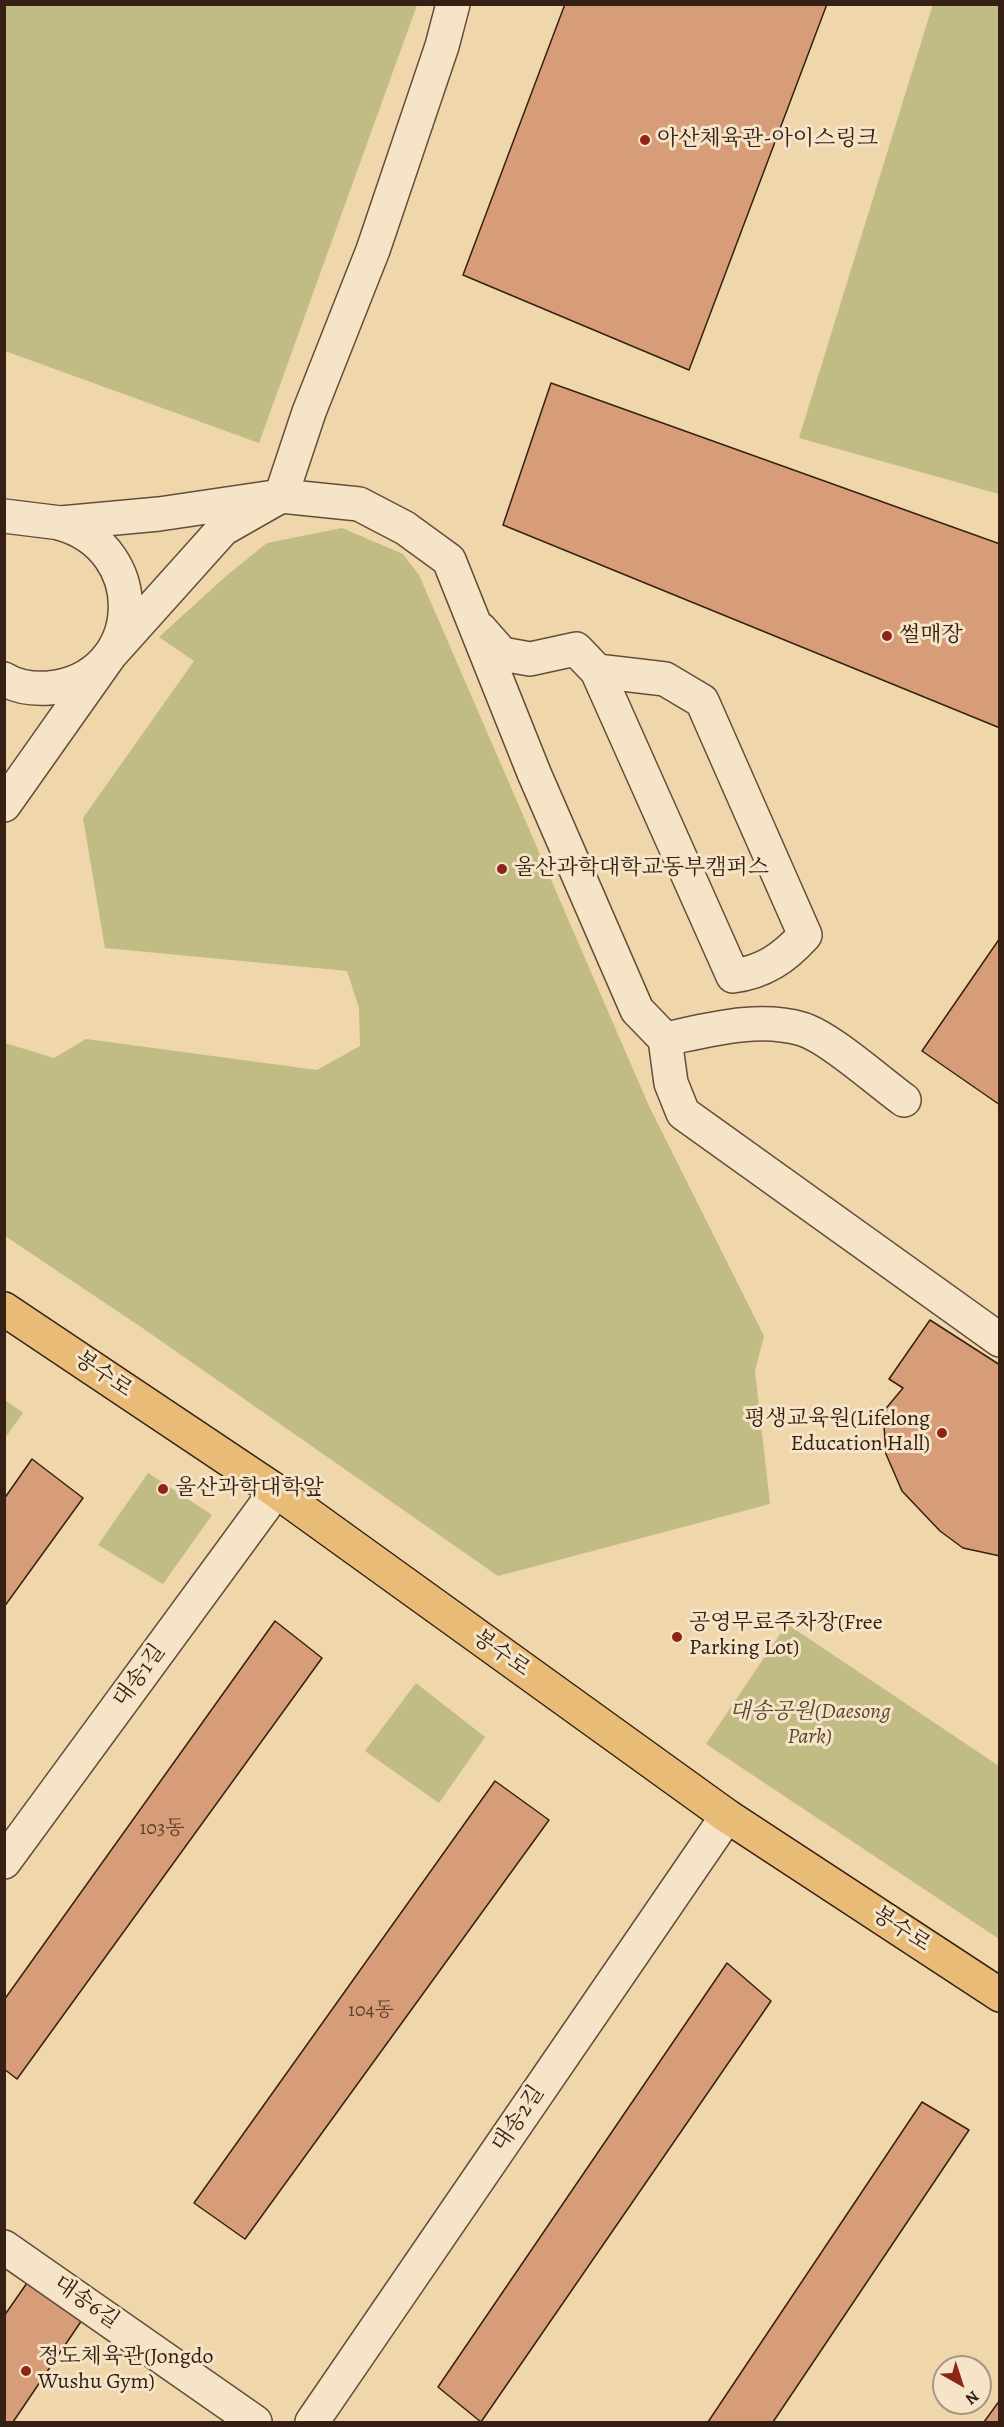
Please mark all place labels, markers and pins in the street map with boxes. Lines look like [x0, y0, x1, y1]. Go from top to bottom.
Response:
place label: 아산체육관-아이스링크 [657, 127, 878, 153]
marker: 아산체육관-아이스링크 [638, 133, 652, 147]
place label: 썰매장 [899, 623, 963, 649]
marker: 썰매장 [880, 629, 894, 643]
place label: 울산과학대학교동부캠퍼스 [514, 856, 769, 882]
marker: 울산과학대학교동부캠퍼스 [495, 862, 509, 876]
place label: 평생교육원(Lifelong Education Hall) [744, 1407, 930, 1458]
marker: 평생교육원(Lifelong Education Hall) [935, 1426, 949, 1440]
place label: 울산과학대학앞 [175, 1476, 324, 1502]
marker: 울산과학대학앞 [156, 1482, 170, 1496]
place label: 공영무료주차장(Free Parking Lot) [689, 1611, 883, 1663]
marker: 공영무료주차장(Free Parking Lot) [670, 1630, 684, 1644]
place label: 정도체육관(Jongdo Wushu Gym) [38, 2345, 213, 2396]
marker: 정도체육관(Jongdo Wushu Gym) [19, 2364, 33, 2378]

